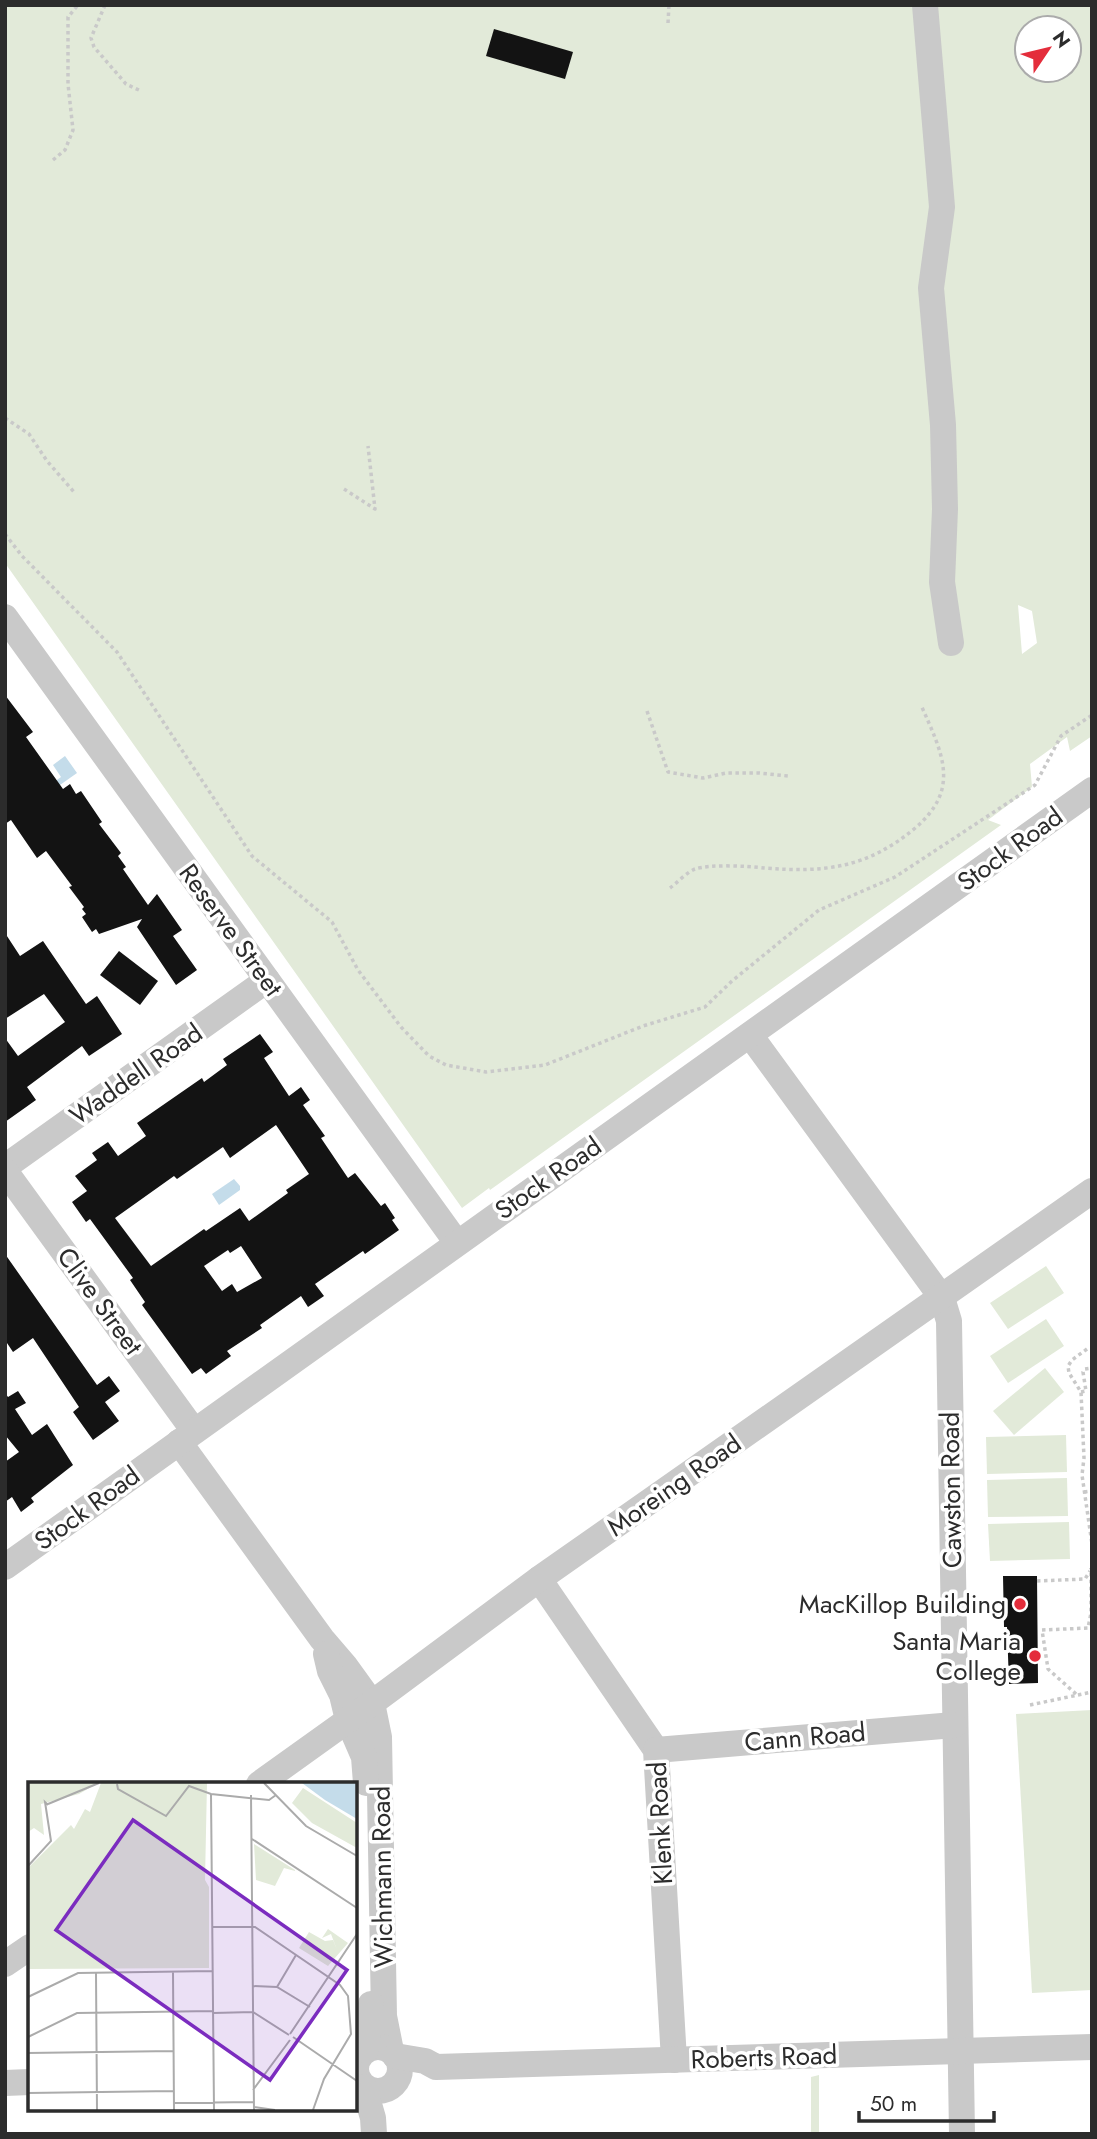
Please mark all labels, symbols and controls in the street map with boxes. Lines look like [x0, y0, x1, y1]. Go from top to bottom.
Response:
north arrow [1013, 14, 1083, 84]
text: N [1046, 26, 1077, 53]
street label: Stock Road [949, 798, 1071, 900]
street label: Reserve Street [170, 856, 293, 1005]
street label: Waddell Road [62, 1014, 210, 1134]
street label: Stock Road [487, 1127, 609, 1229]
street label: Clive Street [48, 1239, 153, 1363]
street label: Cawston Road [931, 1412, 971, 1568]
street label: Moreing Road [599, 1425, 749, 1545]
street label: Stock Road [26, 1457, 148, 1559]
place label: MacKillop Building [799, 1585, 1006, 1623]
marker: MacKillop Building [1012, 1596, 1028, 1612]
place label: Santa Maria College [892, 1622, 1021, 1690]
marker: Santa Maria College [1027, 1648, 1043, 1664]
street label: Cann Road [743, 1713, 867, 1761]
street label: Klenk Road [638, 1761, 682, 1885]
inset map [28, 1782, 357, 2111]
street label: Wichmann Road [361, 1785, 403, 1969]
street label: Roberts Road [690, 2035, 838, 2079]
scale bar [859, 2080, 994, 2124]
text: 50 m [870, 2089, 917, 2119]

